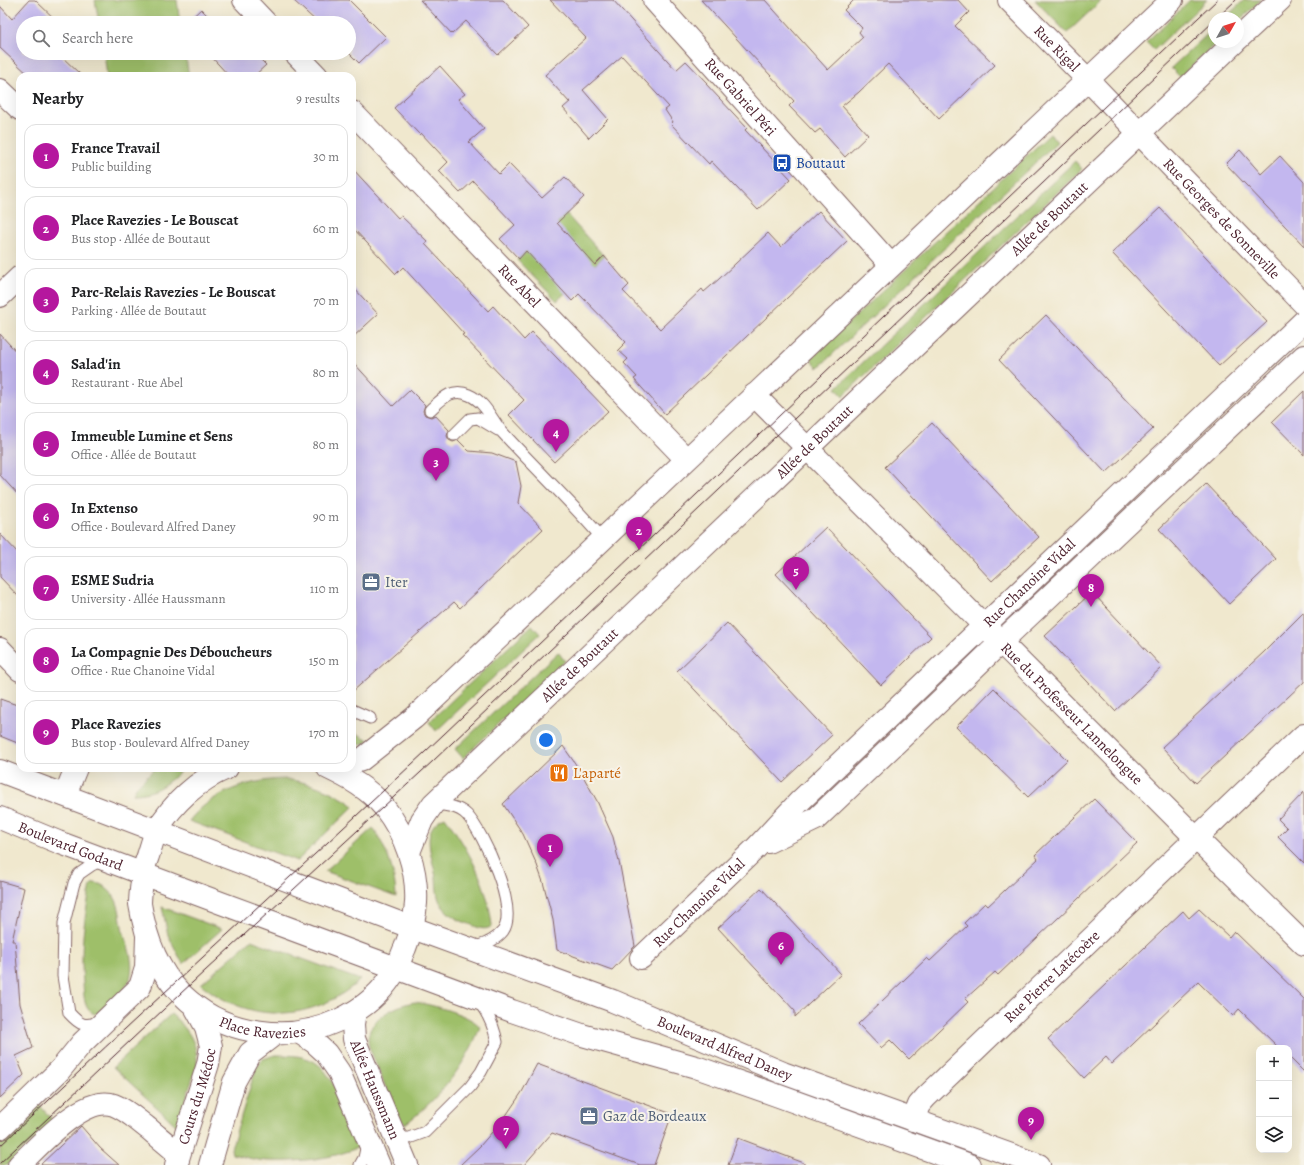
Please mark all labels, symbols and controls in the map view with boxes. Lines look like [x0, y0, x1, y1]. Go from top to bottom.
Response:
north arrow [1208, 12, 1244, 48]
search box [16, 16, 356, 60]
street label: Rue Rigal [1029, 21, 1084, 76]
icon: search [30, 27, 52, 49]
text: Search here [62, 28, 133, 48]
street label: Rue Gabriel Péri [700, 53, 781, 140]
text: Nearby [32, 87, 83, 110]
text: 9 results [296, 90, 340, 107]
text: France Travail [71, 138, 160, 158]
text: 1 [44, 148, 48, 165]
text: 30 m [313, 148, 339, 165]
bus stop icon: Boutaut [771, 152, 793, 174]
place label: Boutaut [796, 153, 845, 173]
street label: Rue Georges de Sonneville [1159, 154, 1285, 284]
text: Public building [71, 158, 151, 175]
street label: Allée de Boutaut [1006, 177, 1092, 261]
text: Place Ravezies - Le Bouscat [71, 210, 238, 230]
text: 2 [43, 220, 49, 237]
text: 60 m [313, 220, 339, 237]
text: Bus stop · Allée de Boutaut [71, 230, 210, 247]
street label: Rue Abel [494, 260, 545, 312]
text: Parc-Relais Ravezies - Le Bouscat [71, 282, 276, 302]
text: 3 [43, 292, 49, 309]
text: 70 m [313, 292, 339, 309]
text: Parking · Allée de Boutaut [71, 302, 207, 319]
text: Salad'in [71, 354, 121, 374]
text: 4 [43, 364, 49, 381]
text: 80 m [312, 364, 339, 381]
text: Restaurant · Rue Abel [71, 374, 183, 391]
street label: Allée de Boutaut [771, 400, 857, 484]
pin: 4 [543, 419, 569, 452]
text: Immeuble Lumine et Sens [71, 426, 233, 446]
text: 5 [43, 436, 49, 453]
text: 80 m [312, 436, 339, 453]
text: Office · Allée de Boutaut [71, 446, 196, 463]
pin: 3 [423, 448, 449, 481]
text: In Extenso [71, 498, 138, 518]
text: 6 [43, 508, 49, 525]
text: 90 m [313, 508, 339, 525]
pin: 2 [626, 517, 652, 550]
text: Office · Boulevard Alfred Daney [71, 518, 236, 535]
street label: Rue Chanoine Vidal [979, 534, 1080, 632]
pin: 5 [783, 557, 809, 590]
text: ESME Sudria [71, 570, 154, 590]
office icon: Iter [360, 571, 382, 593]
place label: Iter [385, 572, 408, 592]
pin: 8 [1078, 574, 1104, 607]
text: 7 [43, 580, 49, 597]
text: 110 m [310, 580, 339, 597]
text: University · Allée Haussmann [71, 590, 226, 607]
street label: Allée de Boutaut [536, 623, 622, 707]
street label: Rue du Professeur Lannelongue [996, 638, 1147, 789]
text: La Compagnie Des Déboucheurs [71, 642, 272, 662]
text: 8 [43, 652, 49, 669]
text: 150 m [309, 652, 339, 669]
text: Office · Rue Chanoine Vidal [71, 662, 215, 679]
text: Place Ravezies [71, 714, 161, 734]
text: 9 [43, 724, 49, 741]
text: 170 m [309, 724, 339, 741]
your location [536, 730, 556, 750]
text: Bus stop · Boulevard Alfred Daney [71, 734, 249, 751]
restaurant icon: L'aparté [548, 762, 570, 784]
place label: L'aparté [573, 763, 621, 783]
street label: Boulevard Godard [15, 817, 127, 876]
pin: 1 [537, 834, 563, 867]
street label: Rue Chanoine Vidal [648, 854, 749, 952]
street label: Rue Pierre Latécoère [1000, 926, 1104, 1027]
pin: 6 [768, 932, 794, 965]
street label: Place Ravezies [216, 1011, 307, 1043]
street label: Boulevard Alfred Daney [654, 1011, 795, 1086]
street label: Allée Haussmann [345, 1036, 405, 1142]
map controls [1256, 1045, 1292, 1153]
button: + [1256, 1045, 1292, 1081]
street label: Cours du Médoc [173, 1047, 220, 1147]
button: − [1256, 1081, 1292, 1117]
office icon: Gaz de Bordeaux [578, 1105, 600, 1127]
place label: Gaz de Bordeaux [603, 1106, 706, 1126]
pin: 9 [1018, 1107, 1044, 1140]
pin: 7 [493, 1116, 519, 1149]
button: layers [1256, 1117, 1292, 1153]

